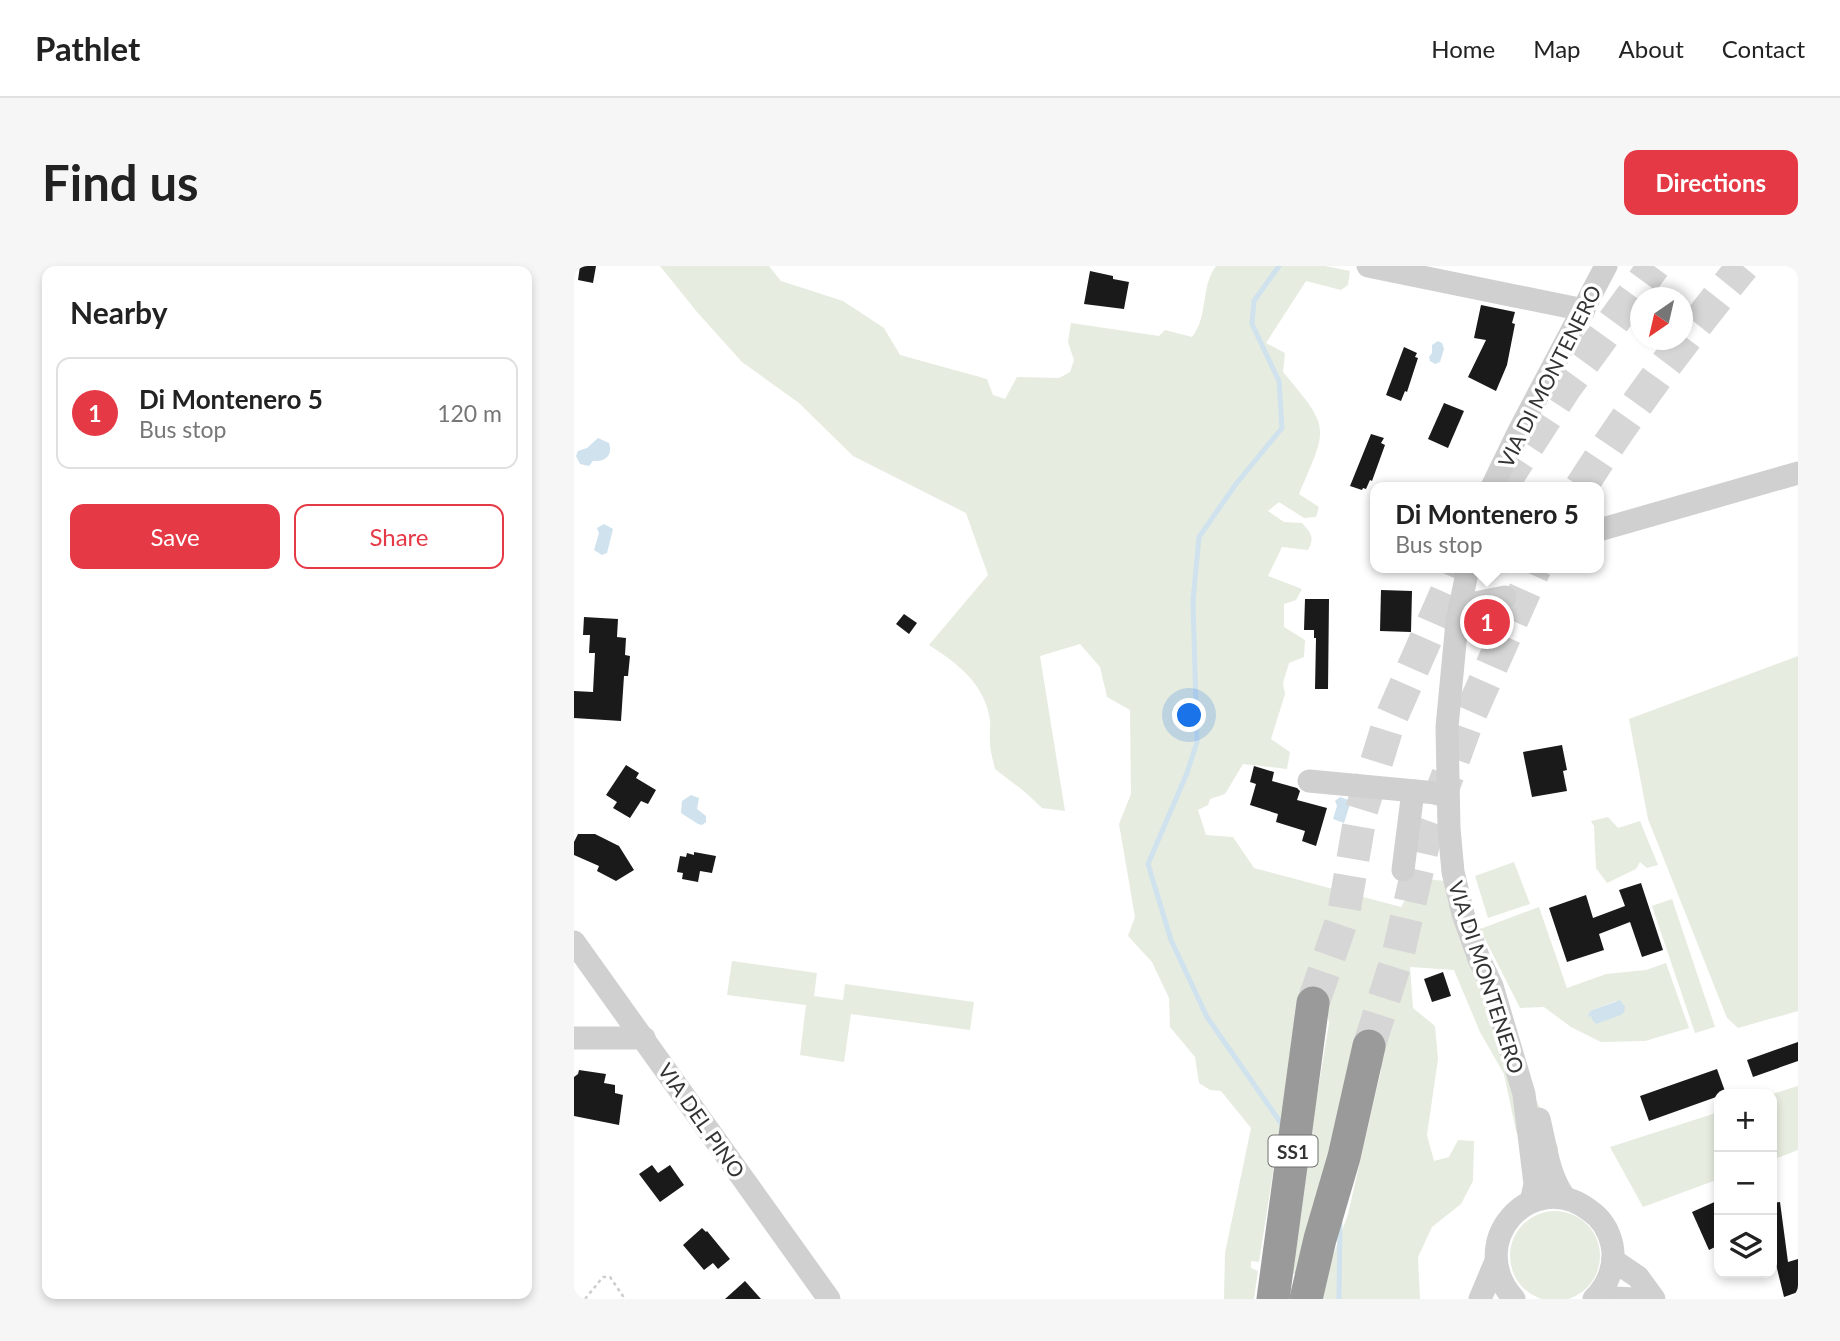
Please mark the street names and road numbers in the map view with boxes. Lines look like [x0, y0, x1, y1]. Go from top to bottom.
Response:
street label: VIA DI MONTENERO [1492, 281, 1606, 471]
street label: VIA DI MONTENERO [1444, 878, 1530, 1076]
street label: VIA DEL PINO [653, 1058, 751, 1182]
road number: SS1 [1268, 1136, 1318, 1166]

